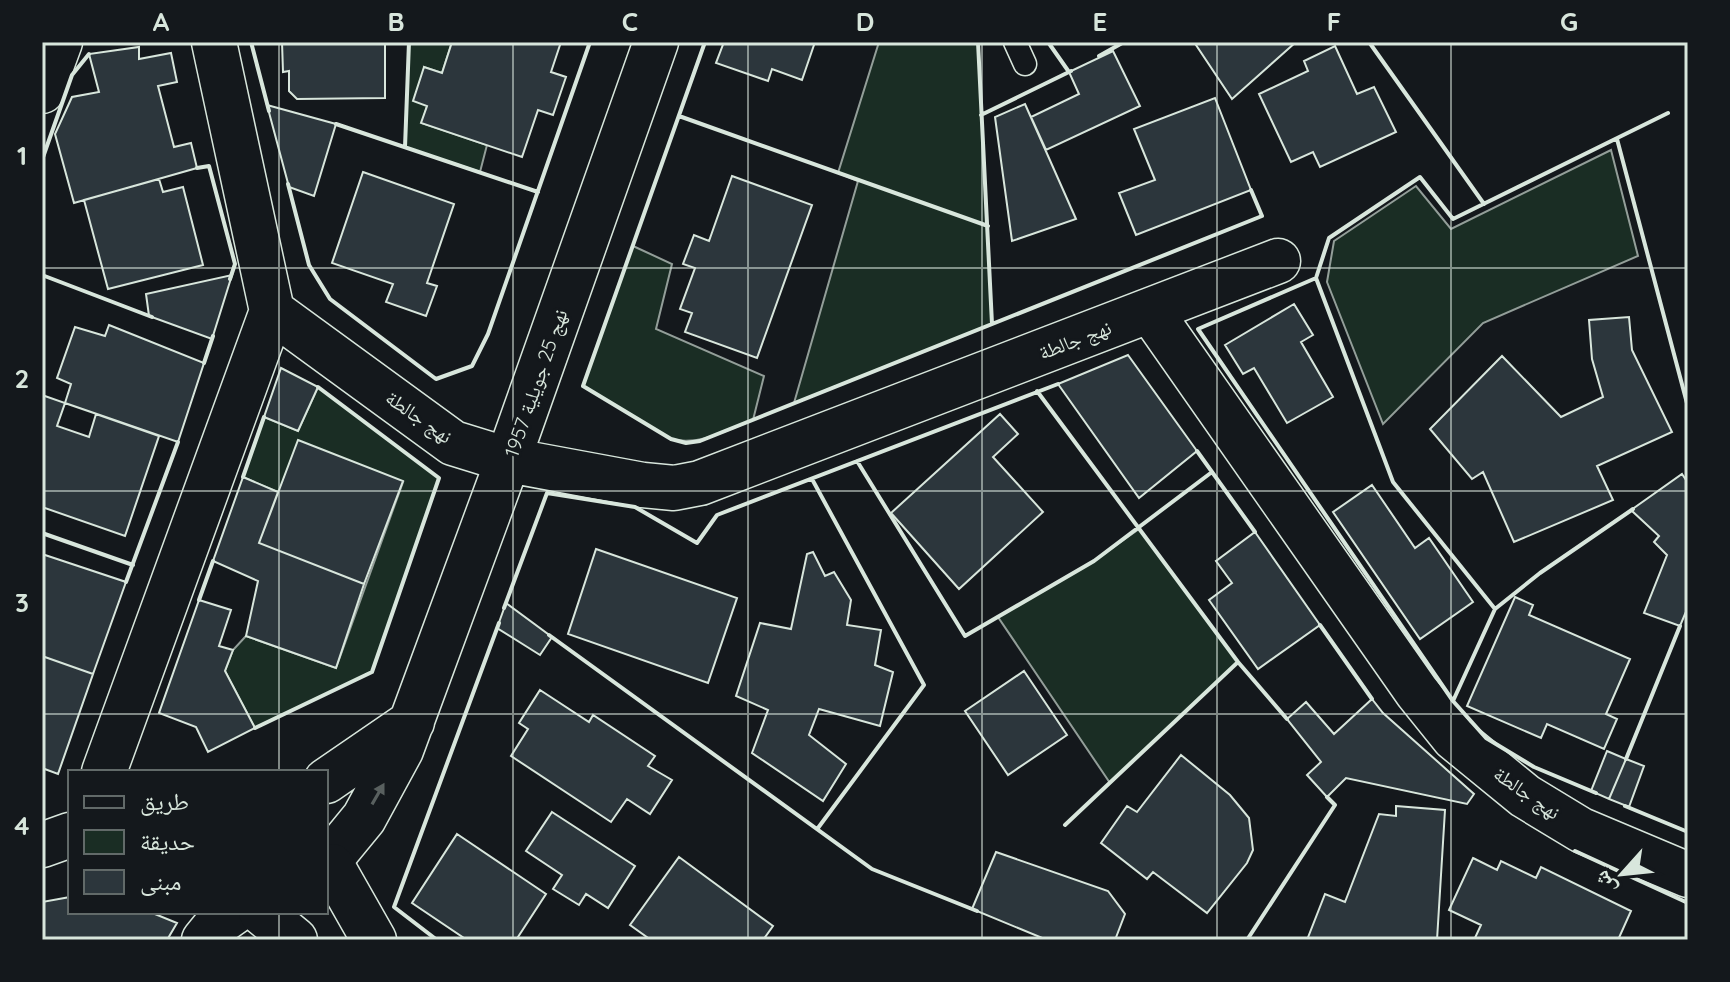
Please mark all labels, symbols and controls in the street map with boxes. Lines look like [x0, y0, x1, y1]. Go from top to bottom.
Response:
text: A [153, 5, 170, 38]
text: B [387, 5, 405, 38]
text: C [622, 5, 638, 38]
text: D [856, 5, 874, 38]
text: E [1093, 5, 1107, 38]
text: F [1327, 5, 1341, 38]
text: G [1560, 5, 1578, 38]
text: 1 [17, 139, 27, 172]
street label: نهج 25 جويلية 1957 [499, 306, 573, 460]
street label: نهج جالطة [1035, 314, 1115, 366]
text: 2 [15, 362, 29, 395]
street label: نهج جالطة [381, 385, 457, 449]
text: 3 [15, 586, 29, 619]
street label: نهج جالطة [1489, 761, 1565, 825]
legend [68, 770, 328, 914]
one-way arrow [371, 783, 385, 806]
text: طريق [140, 786, 189, 816]
text: 4 [14, 809, 30, 842]
text: حديقة [140, 826, 195, 856]
north arrow [1582, 834, 1662, 914]
text: مبنى [140, 866, 181, 896]
text: ش [1586, 866, 1622, 900]

